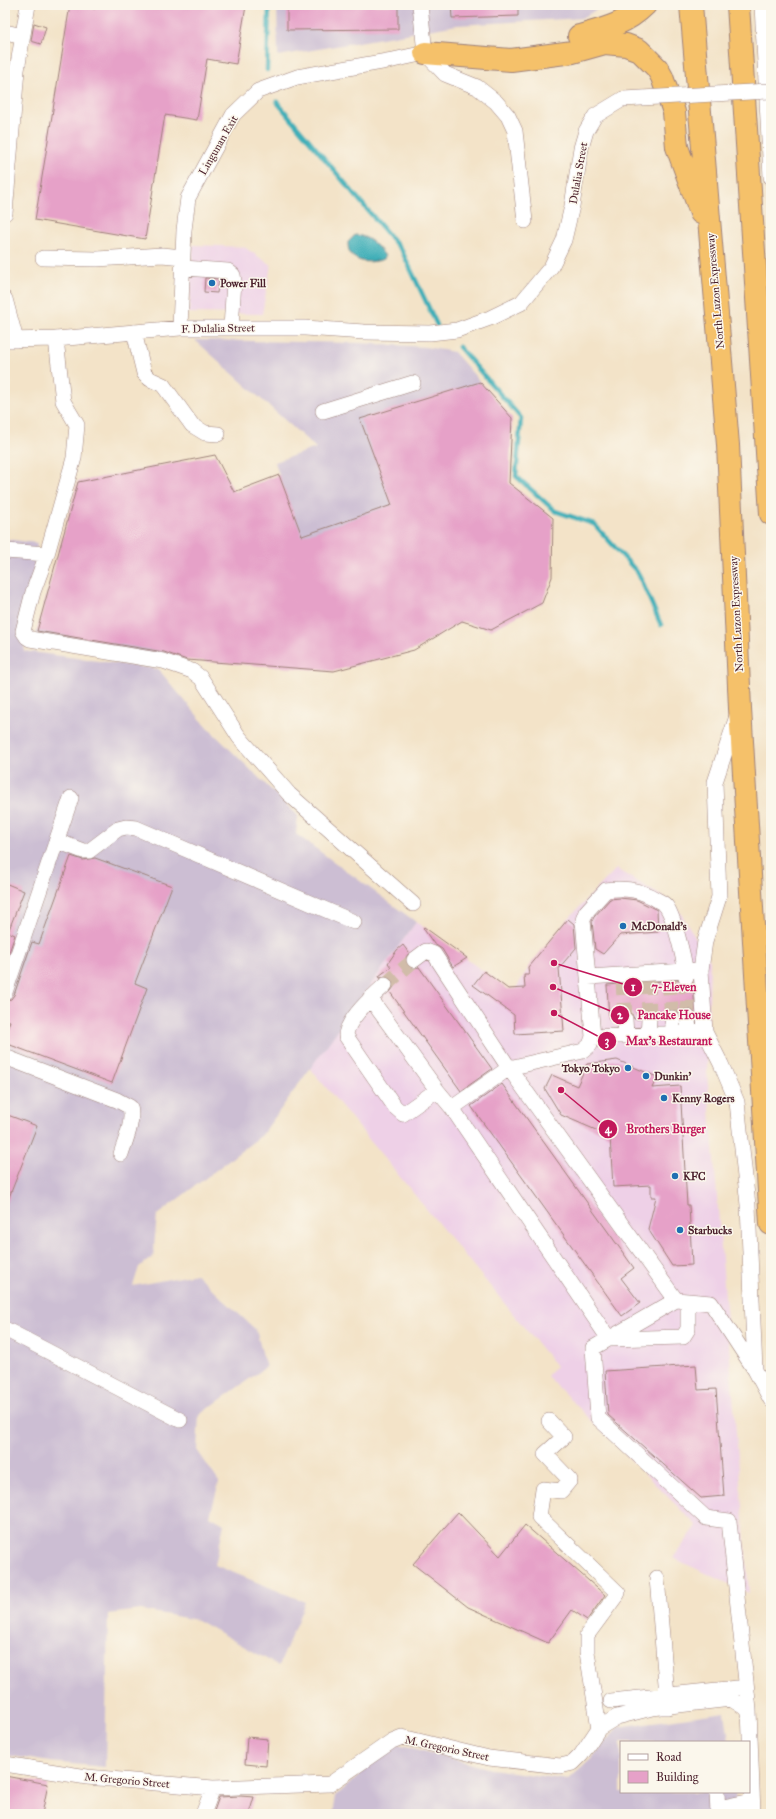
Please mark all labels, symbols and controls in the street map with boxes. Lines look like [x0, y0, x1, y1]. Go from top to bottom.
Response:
street label: Lingunan Exit [196, 113, 241, 177]
street label: Dulalia Street [567, 141, 590, 205]
street label: North Luzon Expressway [704, 232, 727, 349]
place label: Power Fill [220, 277, 267, 290]
marker: Power Fill [207, 278, 217, 288]
street label: F. Dulalia Street [181, 321, 255, 336]
street label: North Luzon Expressway [727, 555, 746, 672]
place label: McDonald's [631, 920, 687, 933]
marker: McDonald's [618, 921, 628, 931]
callout: 7-Eleven [623, 975, 704, 999]
text: 1 [631, 980, 636, 994]
text: 7-Eleven [651, 980, 697, 994]
callout: Pancake House [610, 1003, 719, 1027]
text: 2 [617, 1008, 624, 1022]
text: Pancake House [637, 1008, 711, 1022]
callout: Max's Restaurant [597, 1029, 720, 1053]
text: 3 [605, 1034, 610, 1049]
text: Max's Restaurant [626, 1034, 713, 1048]
place label: Tokyo Tokyo [561, 1062, 620, 1076]
marker: Tokyo Tokyo [623, 1063, 633, 1073]
place label: Dunkin' [654, 1070, 692, 1083]
marker: Dunkin' [641, 1071, 651, 1081]
place label: Kenny Rogers [672, 1092, 735, 1106]
marker: Kenny Rogers [659, 1093, 669, 1103]
callout: Brothers Burger [598, 1117, 714, 1141]
text: 4 [605, 1122, 613, 1137]
text: Brothers Burger [626, 1122, 706, 1137]
place label: KFC [683, 1170, 706, 1183]
marker: KFC [670, 1171, 680, 1181]
place label: Starbucks [688, 1224, 732, 1237]
marker: Starbucks [675, 1225, 685, 1235]
street label: M. Gregorio Street [404, 1733, 490, 1764]
legend [620, 1741, 750, 1793]
text: Road [656, 1750, 682, 1764]
street label: M. Gregorio Street [84, 1770, 170, 1791]
text: Building [656, 1770, 699, 1785]

